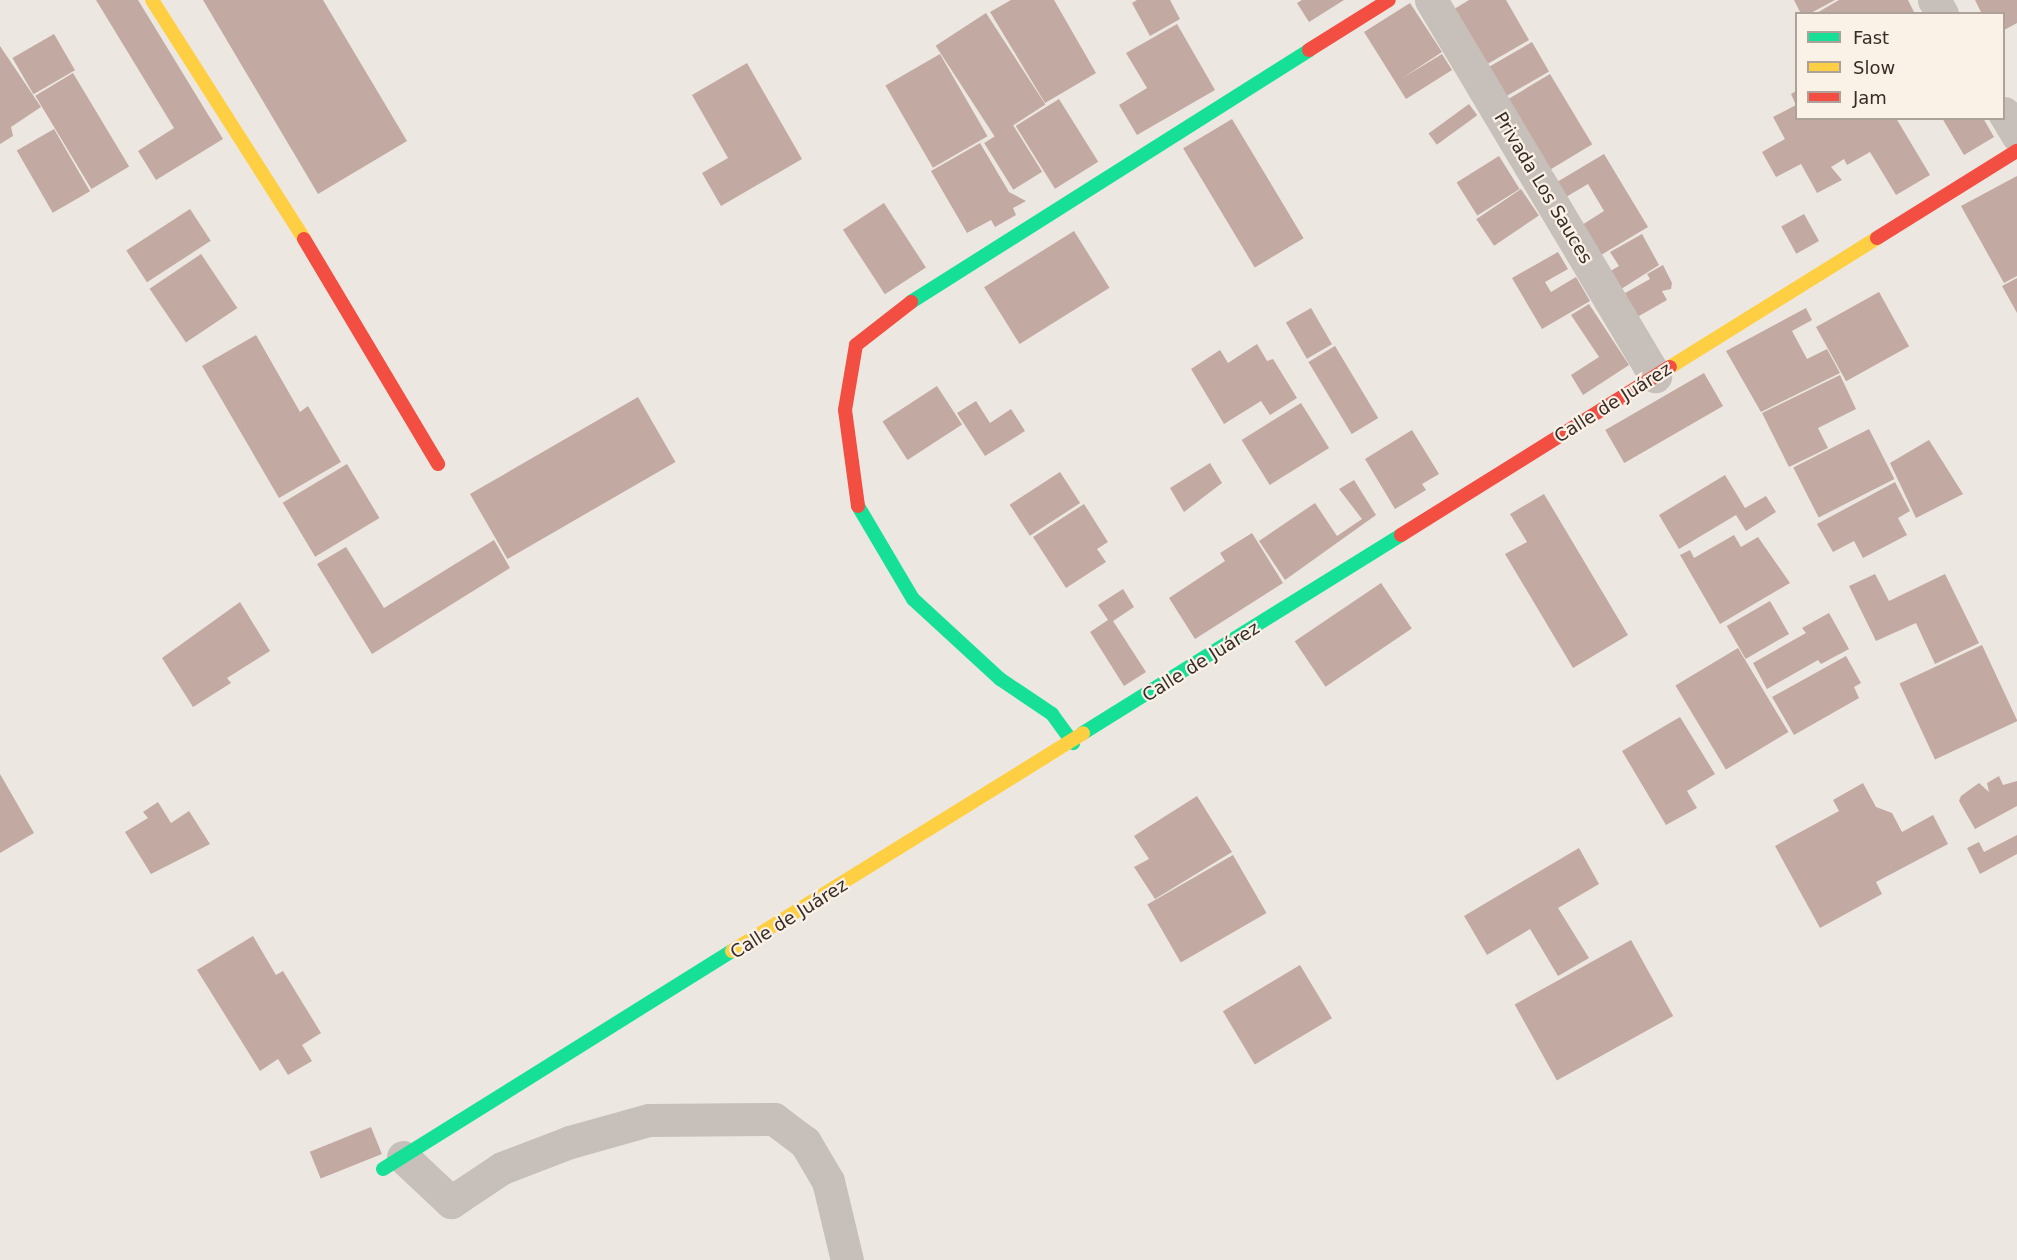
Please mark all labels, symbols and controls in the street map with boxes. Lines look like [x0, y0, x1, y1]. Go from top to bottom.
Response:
legend [1795, 12, 2005, 120]
text: Fast [1853, 27, 1889, 48]
text: Slow [1853, 57, 1895, 78]
text: Jam [1853, 87, 1887, 108]
street label: Privada Los Sauces [1489, 108, 1597, 268]
street label: Calle de Juárez [1551, 358, 1675, 448]
street label: Calle de Juárez [1139, 617, 1263, 707]
street label: Calle de Juárez [727, 874, 851, 964]

